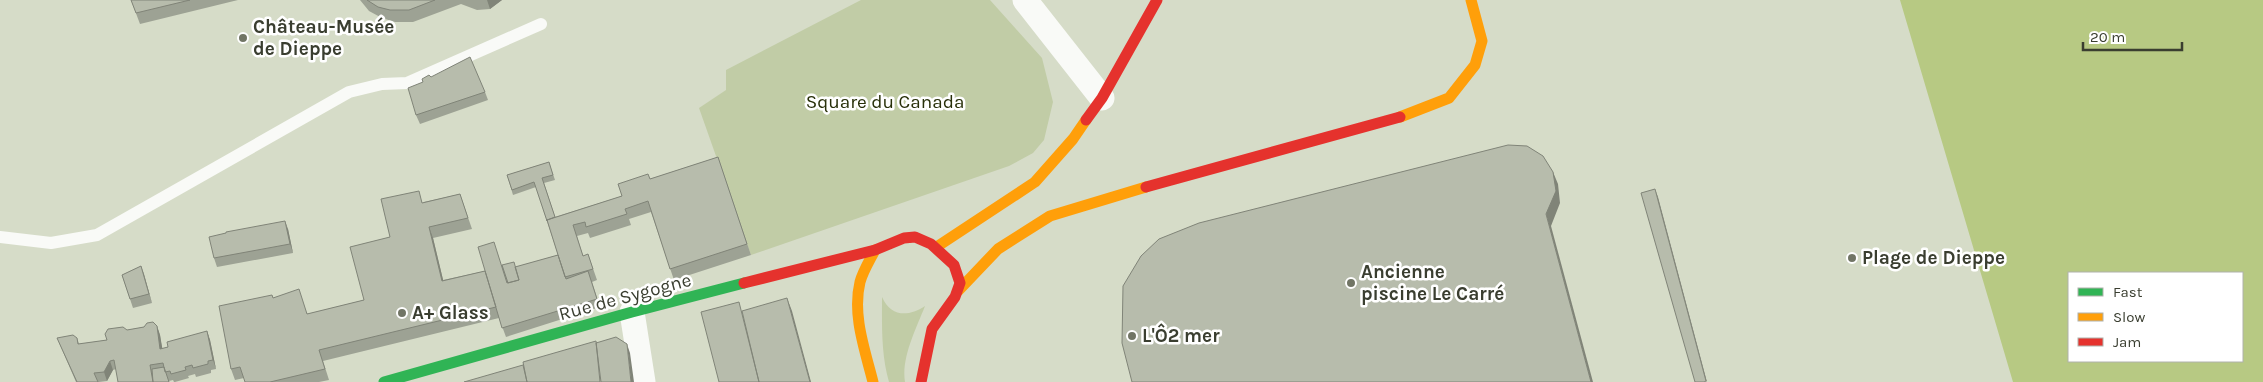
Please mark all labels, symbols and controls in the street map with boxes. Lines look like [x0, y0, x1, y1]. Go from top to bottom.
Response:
place label: Château-Musée de Dieppe [253, 16, 394, 60]
scale bar [2083, 20, 2182, 52]
text: 20 m [2090, 28, 2125, 46]
marker: Château-Musée de Dieppe [237, 32, 249, 44]
park label: Square du Canada [806, 91, 964, 113]
place label: Plage de Dieppe [1862, 247, 2005, 269]
marker: Plage de Dieppe [1846, 252, 1858, 264]
place label: Ancienne piscine Le Carré [1361, 261, 1504, 305]
street label: Rue de Sygogne [556, 269, 694, 325]
legend [2068, 272, 2243, 362]
marker: Ancienne piscine Le Carré [1345, 277, 1357, 289]
text: Fast [2113, 283, 2143, 301]
place label: A+ Glass [412, 302, 489, 324]
marker: A+ Glass [396, 307, 408, 319]
text: Slow [2113, 308, 2145, 326]
place label: L'Ô2 mer [1142, 323, 1220, 347]
marker: L'Ô2 mer [1126, 330, 1138, 342]
text: Jam [2113, 333, 2141, 351]

